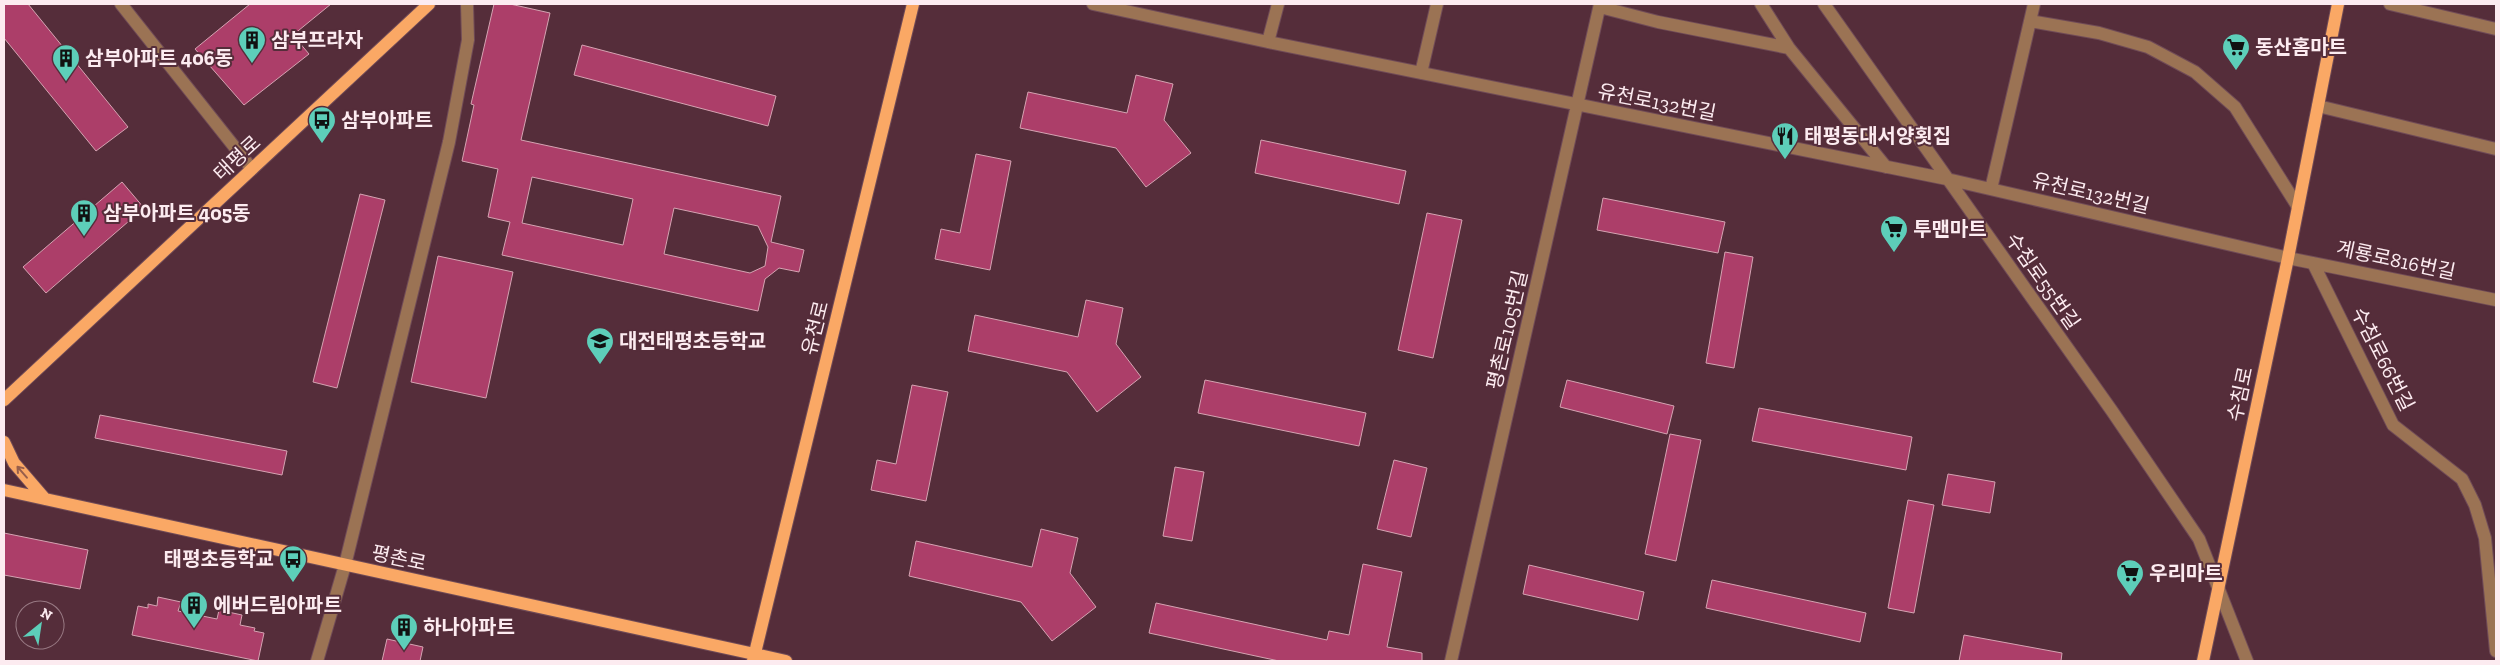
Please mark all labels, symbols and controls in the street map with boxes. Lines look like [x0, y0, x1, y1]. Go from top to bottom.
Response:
building icon: 삼부프라자 [237, 25, 267, 64]
place label: 삼부프라자 [271, 28, 364, 52]
supermarket icon: 동산홈마트 [2221, 32, 2251, 71]
place label: 동산홈마트 [2255, 35, 2347, 59]
building icon: 삼부아파트 406동 [51, 43, 81, 82]
place label: 삼부아파트 406동 [85, 46, 233, 70]
street label: 유천로132번길 [1596, 79, 1718, 125]
bus stop icon: 삼부아파트 [307, 105, 337, 144]
place label: 삼부아파트 [341, 108, 433, 132]
restaurant icon: 태평동대서양횟집 [1770, 121, 1800, 160]
place label: 태평동대서양횟집 [1804, 124, 1951, 148]
street label: 태평로 [209, 130, 265, 186]
street label: 유천로132번길 [2030, 168, 2152, 218]
building icon: 삼부아파트 405동 [69, 198, 99, 237]
place label: 삼부아파트 405동 [103, 201, 251, 225]
supermarket icon: 투맨마트 [1879, 214, 1909, 253]
place label: 투맨마트 [1913, 217, 1987, 241]
street label: 수침로55번길 [2001, 228, 2085, 334]
street label: 계룡로816번길 [2334, 236, 2458, 284]
street label: 평촌로105번길 [1482, 268, 1532, 392]
street label: 유천로 [797, 298, 833, 358]
street label: 수침로66번길 [2347, 303, 2419, 415]
school or university icon: 대전태평초등학교 [585, 326, 615, 365]
place label: 대전태평초등학교 [619, 329, 766, 353]
street label: 수침로 [2223, 365, 2257, 423]
one-way arrow [16, 466, 27, 479]
street label: 평촌로 [370, 541, 428, 575]
bus stop icon: 태평초등학교 [278, 544, 308, 583]
place label: 태평초등학교 [164, 547, 274, 571]
supermarket icon: 우리마트 [2115, 558, 2145, 597]
place label: 우리마트 [2149, 561, 2223, 585]
building icon: 에버드림아파트 [179, 590, 209, 629]
place label: 에버드림아파트 [213, 593, 342, 617]
north arrow [15, 600, 65, 650]
text: N [37, 604, 55, 624]
building icon: 하나아파트 [389, 612, 419, 651]
place label: 하나아파트 [423, 615, 515, 639]

